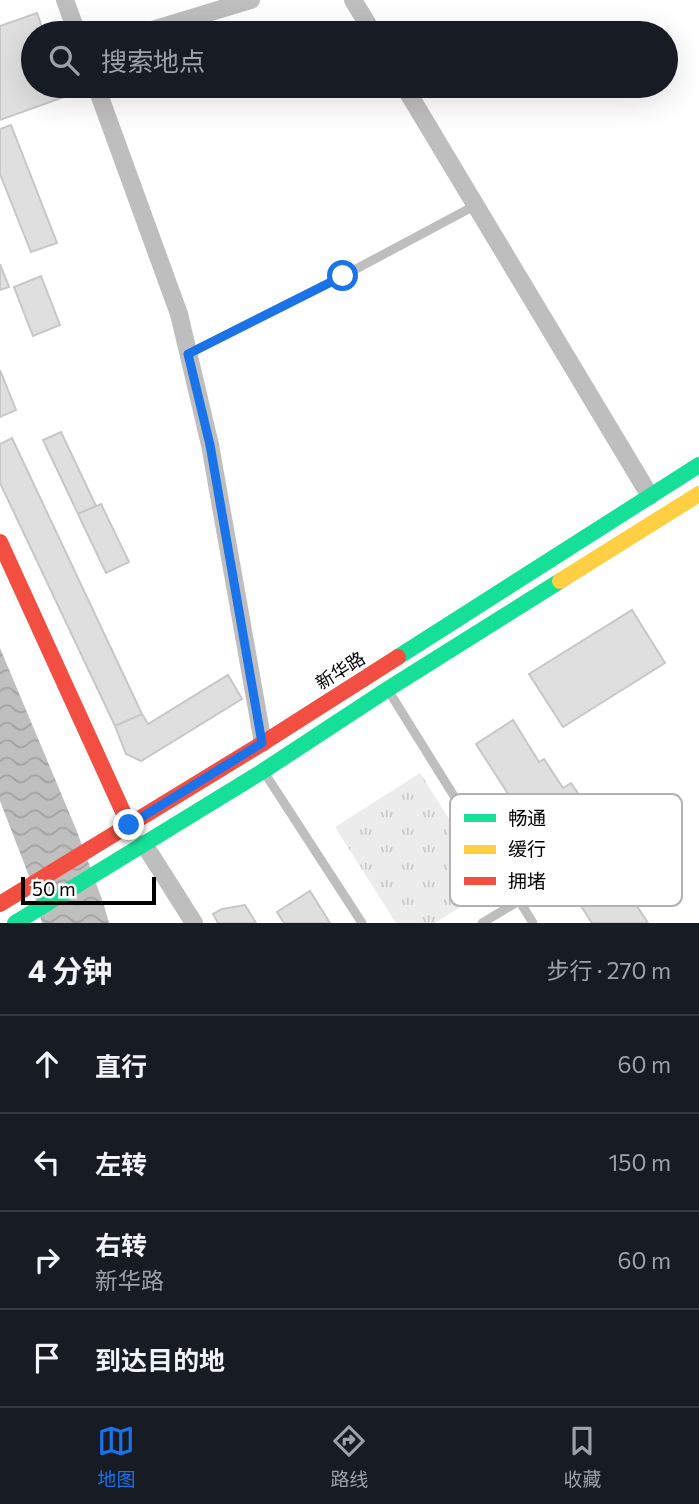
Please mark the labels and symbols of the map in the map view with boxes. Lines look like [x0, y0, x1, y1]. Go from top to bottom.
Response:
route start [327, 260, 358, 291]
street label: 新华路 [311, 646, 369, 694]
legend [450, 794, 682, 906]
text: 畅通 [508, 806, 546, 829]
route end [113, 809, 144, 840]
text: 缓行 [508, 837, 546, 860]
text: 拥堵 [508, 869, 546, 892]
scale bar [21, 874, 156, 906]

